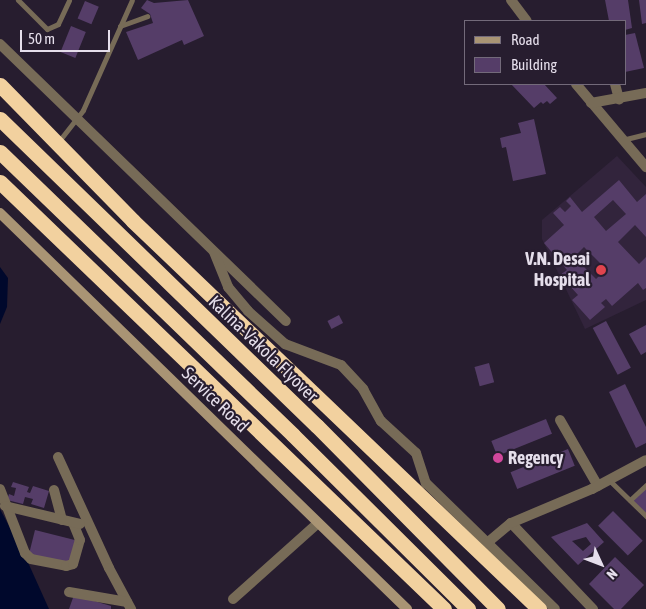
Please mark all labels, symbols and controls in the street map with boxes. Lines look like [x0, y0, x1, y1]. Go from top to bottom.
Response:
scale bar [22, 20, 112, 52]
legend [463, 20, 626, 85]
text: 50 m [28, 30, 55, 47]
text: Road [511, 31, 540, 48]
text: Building [511, 56, 557, 73]
place label: V.N. Desai Hospital [525, 249, 590, 292]
marker: V.N. Desai Hospital [594, 263, 608, 277]
street label: Kalina-Vakola Flyover [204, 291, 322, 407]
street label: Service Road [177, 363, 253, 437]
place label: Regency [508, 447, 564, 469]
marker: Regency [492, 452, 504, 464]
north arrow [576, 539, 626, 589]
text: N [603, 566, 621, 583]

